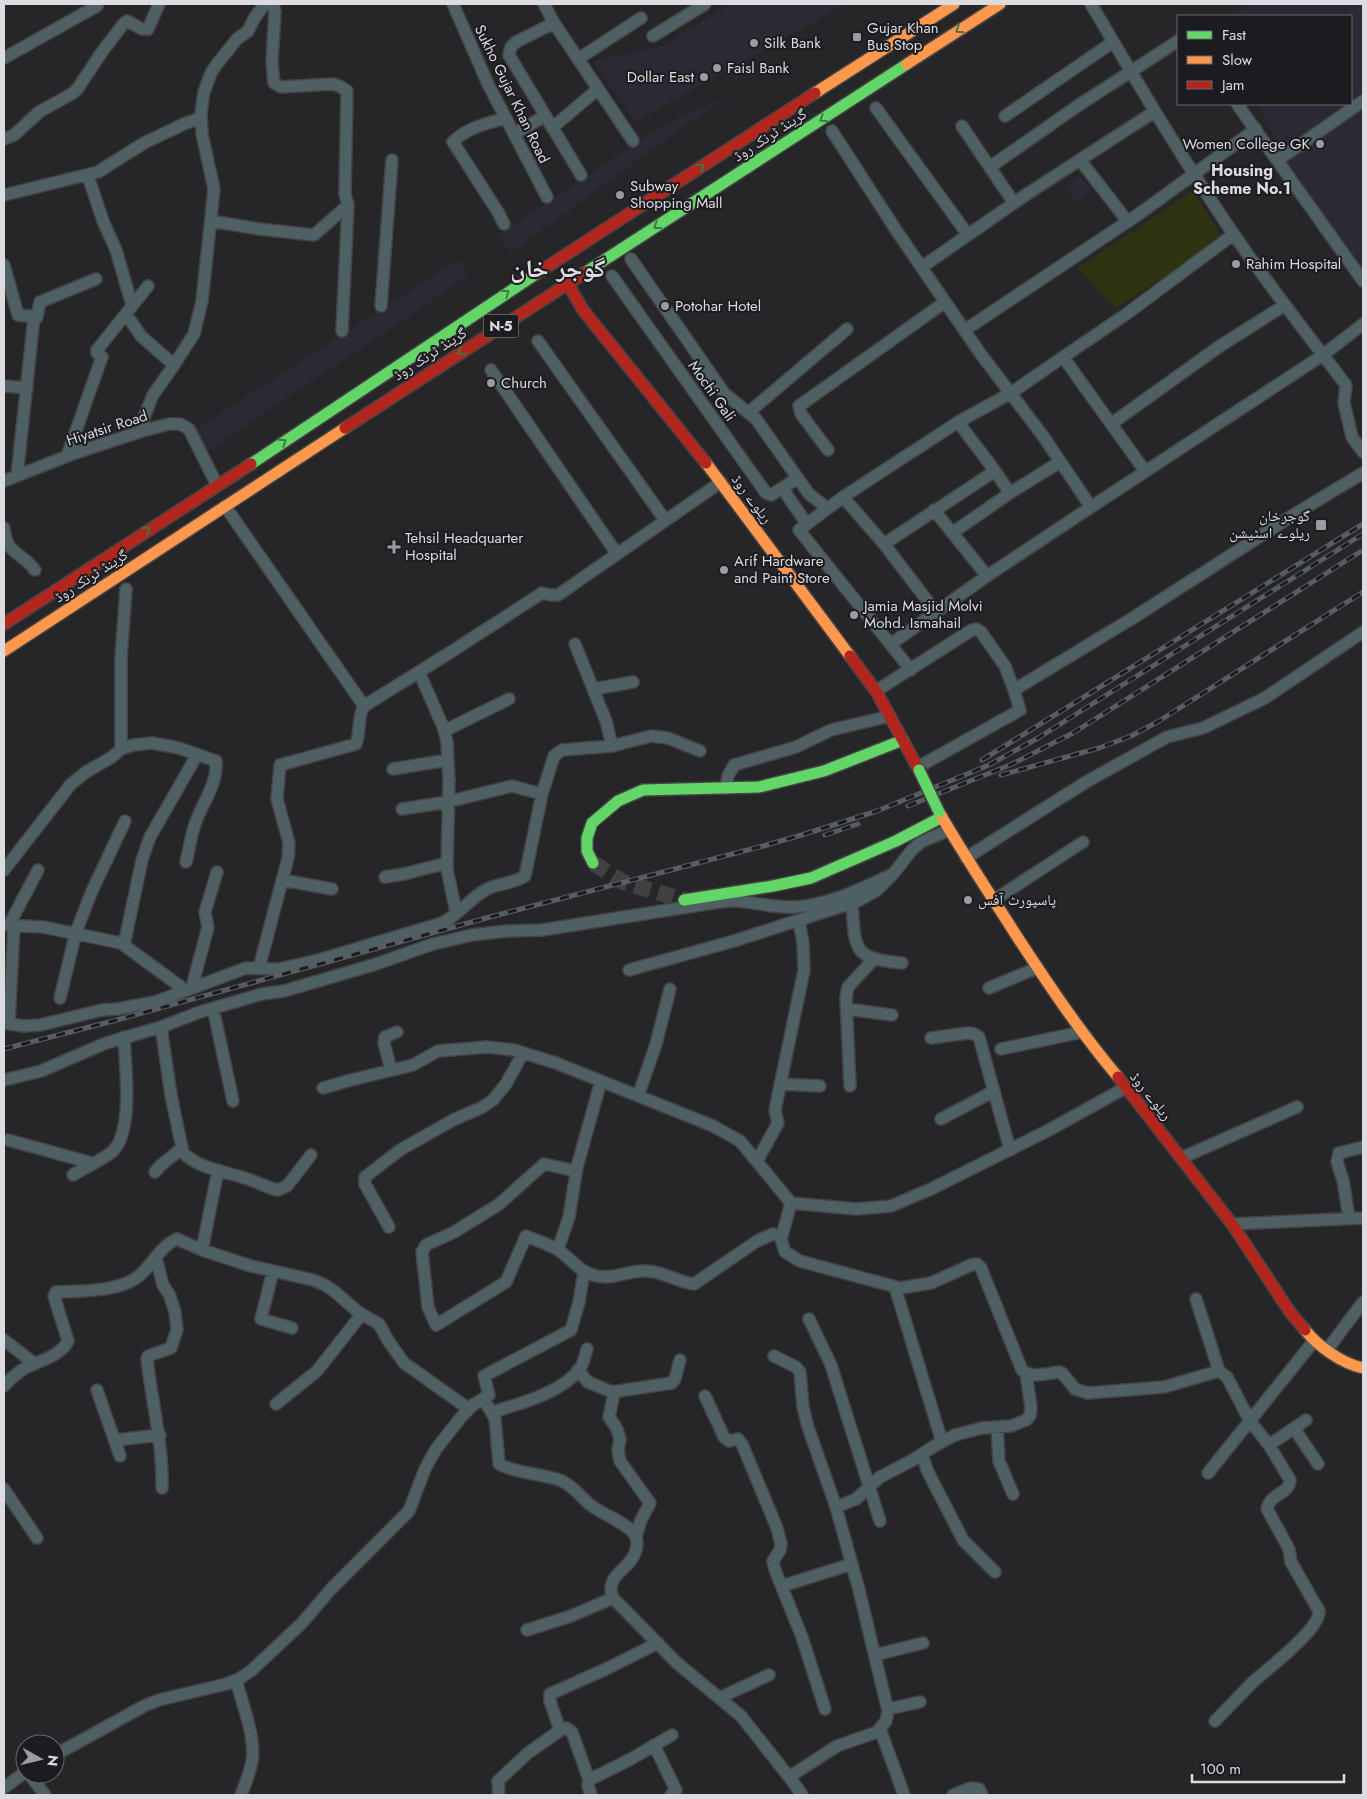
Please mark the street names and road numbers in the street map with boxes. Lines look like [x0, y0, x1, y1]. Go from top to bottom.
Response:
street label: Sukho Gujar Khan Road [469, 21, 555, 167]
street label: گرینڈ ٹرنک روڈ [729, 103, 811, 167]
road number: N-5 [484, 314, 518, 338]
street label: گرینڈ ٹرنک روڈ [389, 322, 471, 386]
street label: Mochi Gali [683, 356, 741, 426]
street label: Hiyatsir Road [64, 405, 150, 451]
street label: ریلوے روڈ [726, 470, 778, 528]
street label: گرینڈ ٹرنک روڈ [50, 544, 132, 608]
street label: ریلوے روڈ [1125, 1067, 1178, 1125]

